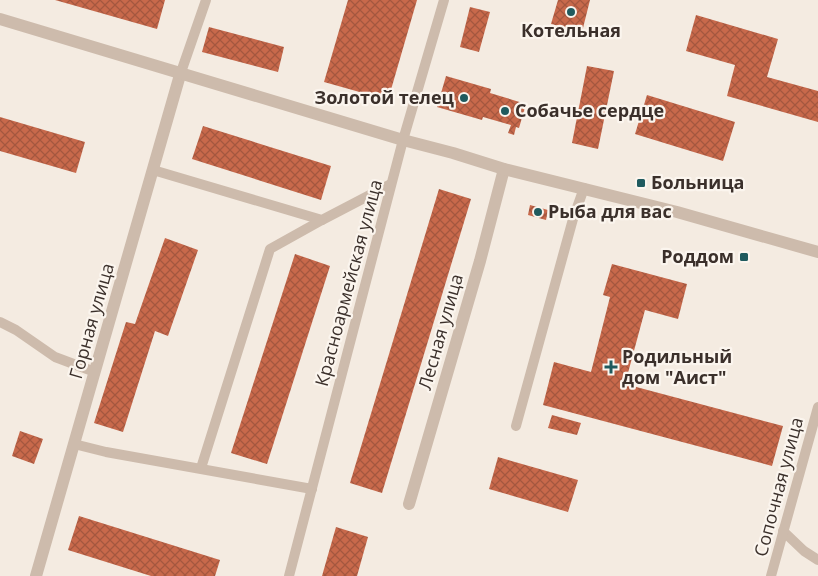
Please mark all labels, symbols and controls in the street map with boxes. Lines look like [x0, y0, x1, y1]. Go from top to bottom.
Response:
marker: Котельная [565, 6, 577, 18]
place label: Котельная [521, 18, 621, 42]
place label: Золотой телец [314, 85, 455, 109]
marker: Золотой телец [458, 92, 470, 104]
place label: Собачье сердце [515, 98, 664, 122]
marker: Собачье сердце [499, 105, 511, 117]
place label: Больница [651, 170, 744, 194]
street label: Красноармейская улица [309, 177, 387, 389]
marker: Больница [635, 177, 647, 189]
place label: Рыба для вас [548, 199, 672, 223]
marker: Рыба для вас [532, 206, 544, 218]
place label: Роддом [661, 244, 734, 268]
marker: Роддом [738, 251, 750, 263]
street label: Горная улица [63, 260, 119, 381]
street label: Лесная улица [412, 271, 468, 392]
place label: Родильный дом "Аист" [622, 344, 732, 389]
marker: Родильный дом "Аист" [604, 360, 618, 374]
street label: Сопочная улица [748, 414, 808, 559]

